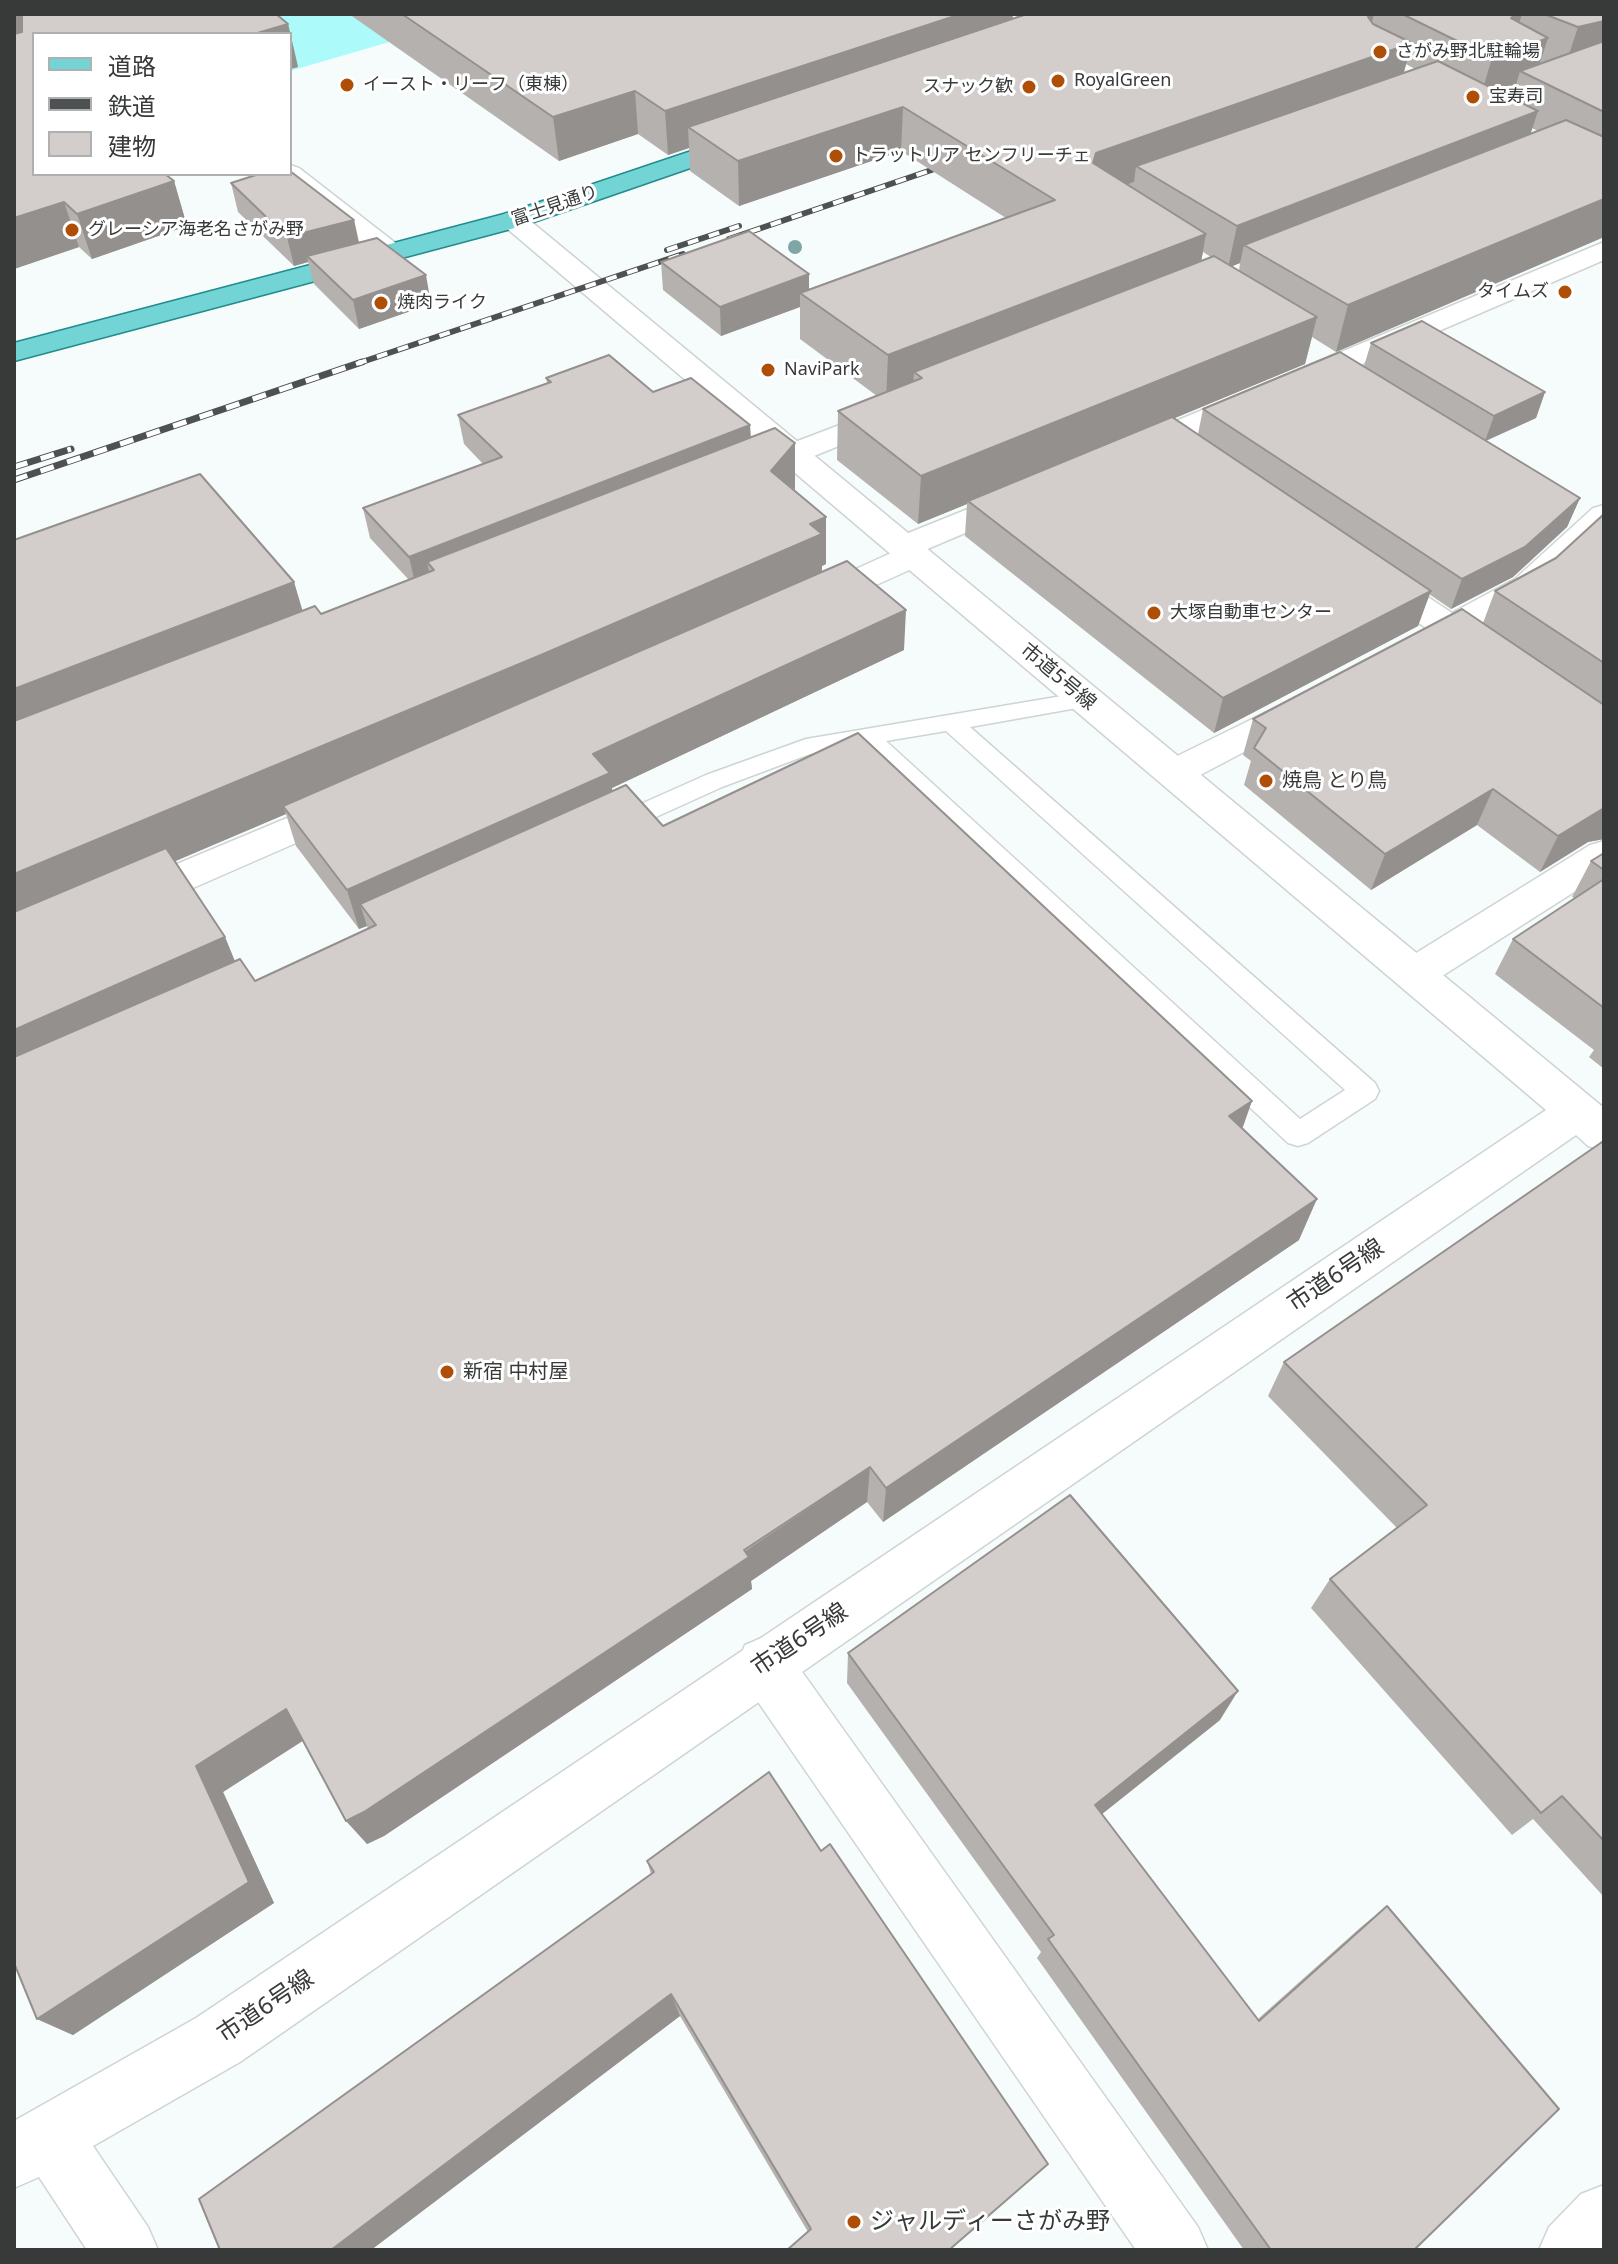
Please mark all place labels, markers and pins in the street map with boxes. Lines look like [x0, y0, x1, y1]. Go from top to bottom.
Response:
place label: さがみ野北駐輪場 [1396, 41, 1540, 63]
marker: さがみ野北駐輪場 [1371, 43, 1389, 61]
place label: RoyalGreen [1074, 70, 1171, 92]
marker: RoyalGreen [1049, 72, 1067, 90]
place label: イースト・リーフ（東棟） [363, 74, 579, 96]
marker: イースト・リーフ（東棟） [338, 76, 356, 94]
place label: スナック歓 [923, 76, 1013, 98]
marker: スナック歓 [1020, 78, 1038, 96]
place label: 宝寿司 [1489, 86, 1543, 108]
marker: 宝寿司 [1464, 88, 1482, 106]
place label: トラットリア センフリーチェ [852, 145, 1091, 167]
marker: トラットリア センフリーチェ [827, 147, 845, 165]
place label: グレーシア海老名さがみ野 [88, 219, 304, 241]
marker: グレーシア海老名さがみ野 [63, 221, 81, 239]
place label: タイムズ [1477, 281, 1549, 303]
marker: タイムズ [1556, 283, 1574, 301]
place label: 焼肉ライク [397, 292, 487, 314]
marker: 焼肉ライク [372, 294, 390, 312]
place label: NaviPark [784, 359, 860, 381]
marker: NaviPark [759, 361, 777, 379]
place label: 大塚自動車センター [1170, 602, 1332, 624]
marker: 大塚自動車センター [1145, 604, 1163, 622]
place label: 焼鳥 とり鳥 [1282, 769, 1387, 793]
marker: 焼鳥 とり鳥 [1257, 772, 1275, 790]
place label: 新宿 中村屋 [463, 1360, 568, 1384]
marker: 新宿 中村屋 [438, 1363, 456, 1381]
place label: ジャルディーさがみ野 [870, 2208, 1110, 2236]
marker: ジャルディーさがみ野 [845, 2213, 863, 2231]

